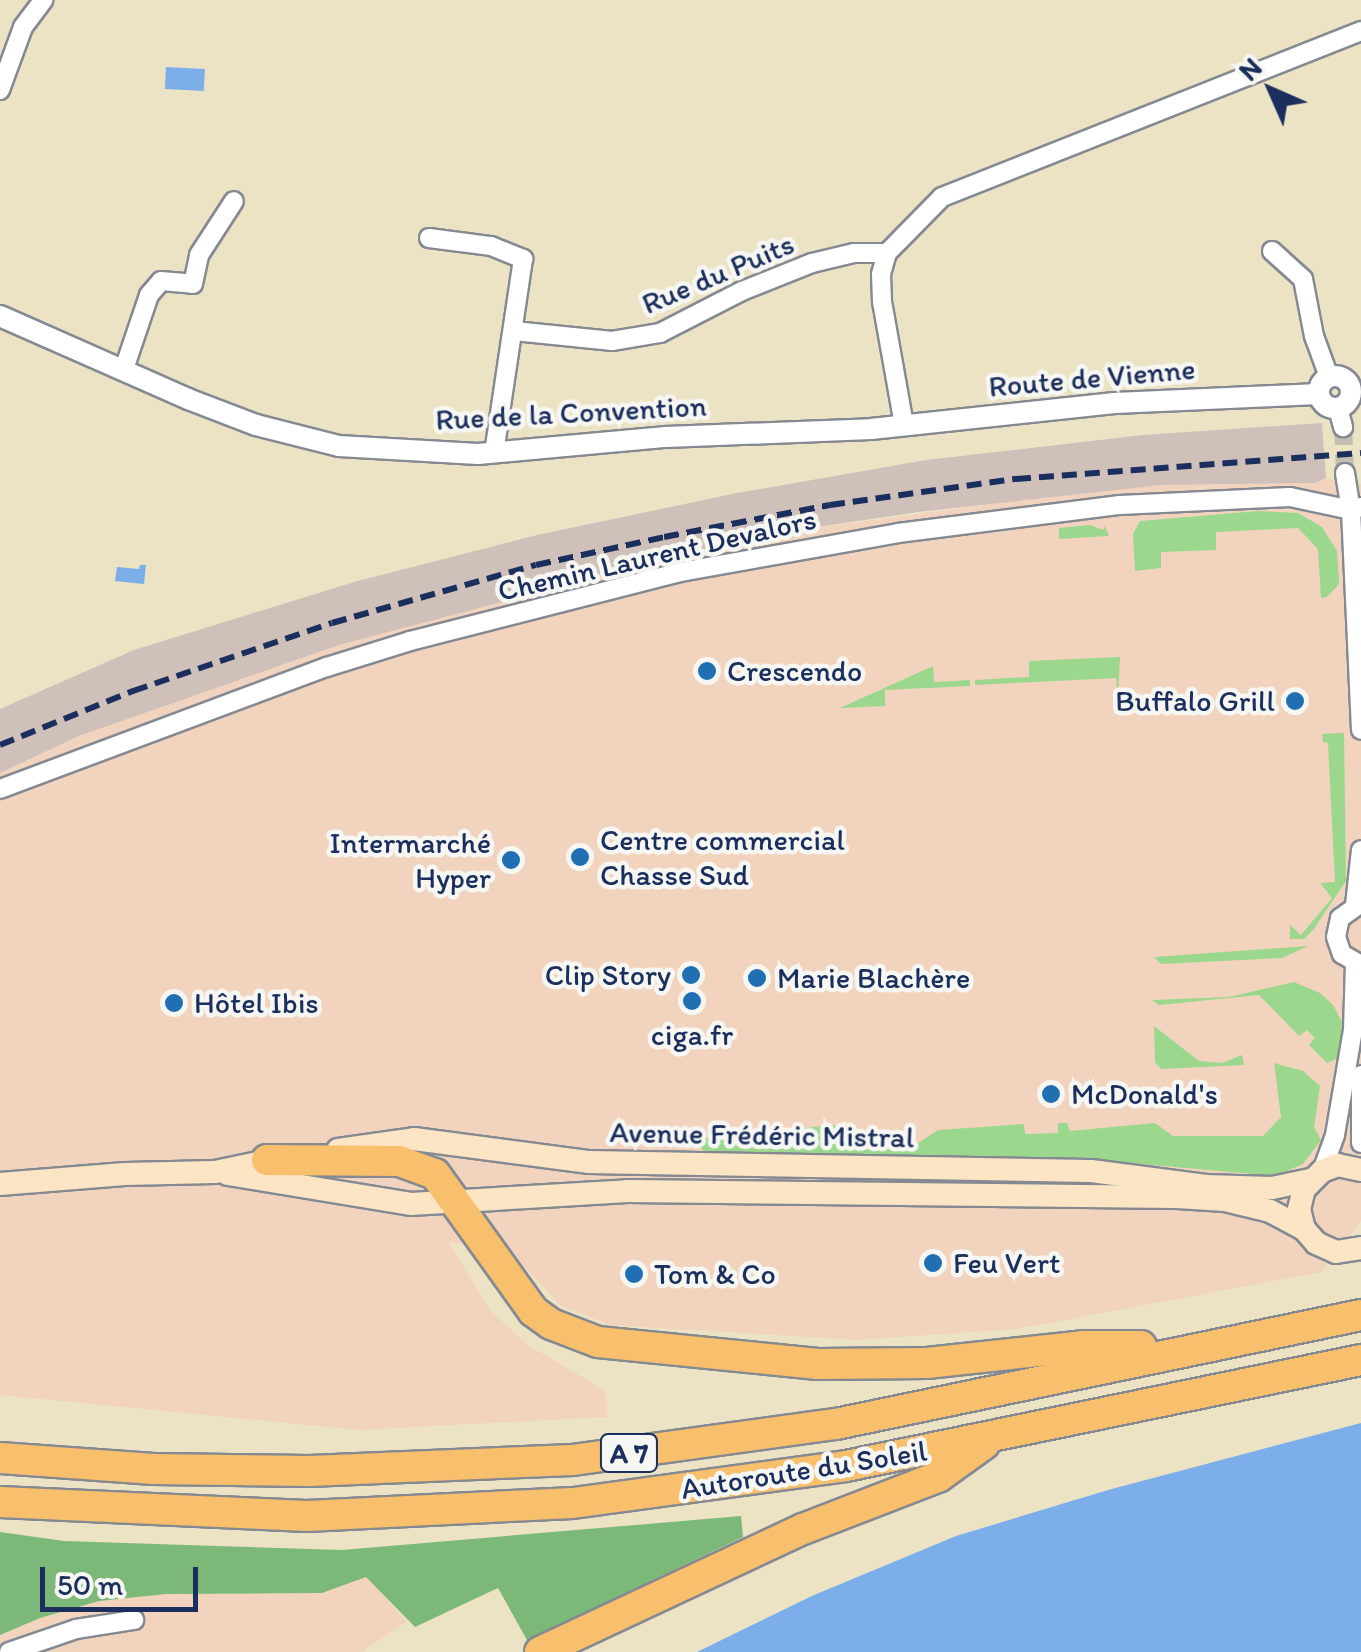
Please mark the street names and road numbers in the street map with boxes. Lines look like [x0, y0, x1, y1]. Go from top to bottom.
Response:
street label: Rue du Puits [637, 226, 799, 322]
street label: Route de Vienne [988, 351, 1196, 405]
street label: Rue de la Convention [435, 388, 707, 438]
street label: Chemin Laurent Devalors [495, 501, 819, 609]
street label: Avenue Frédéric Mistral [610, 1114, 914, 1156]
road number: A 7 [599, 1430, 659, 1476]
street label: Autoroute du Soleil [678, 1433, 930, 1507]

